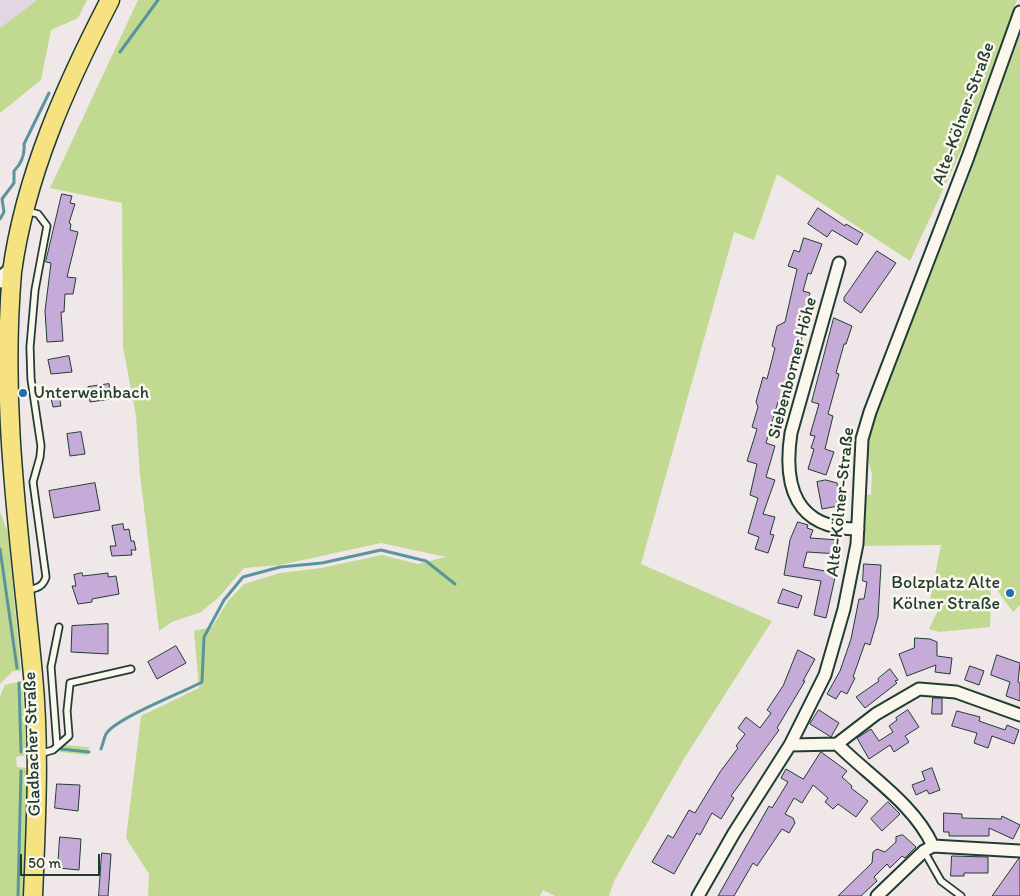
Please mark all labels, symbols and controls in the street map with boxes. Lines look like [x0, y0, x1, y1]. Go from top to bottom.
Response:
street label: Alte-Kölner-Straße [928, 40, 1000, 188]
street label: Siebenborner Höhe [764, 295, 822, 441]
place label: Unterweinbach [33, 382, 149, 404]
marker: Unterweinbach [17, 387, 29, 399]
street label: Alte-Kölner-Straße [822, 426, 860, 578]
place label: Bolzplatz Alte Kölner Straße [891, 572, 1000, 614]
marker: Bolzplatz Alte Kölner Straße [1004, 587, 1016, 599]
street label: Gladbacher Straße [20, 671, 46, 817]
scale bar [22, 844, 102, 876]
text: 50 m [28, 854, 61, 872]

